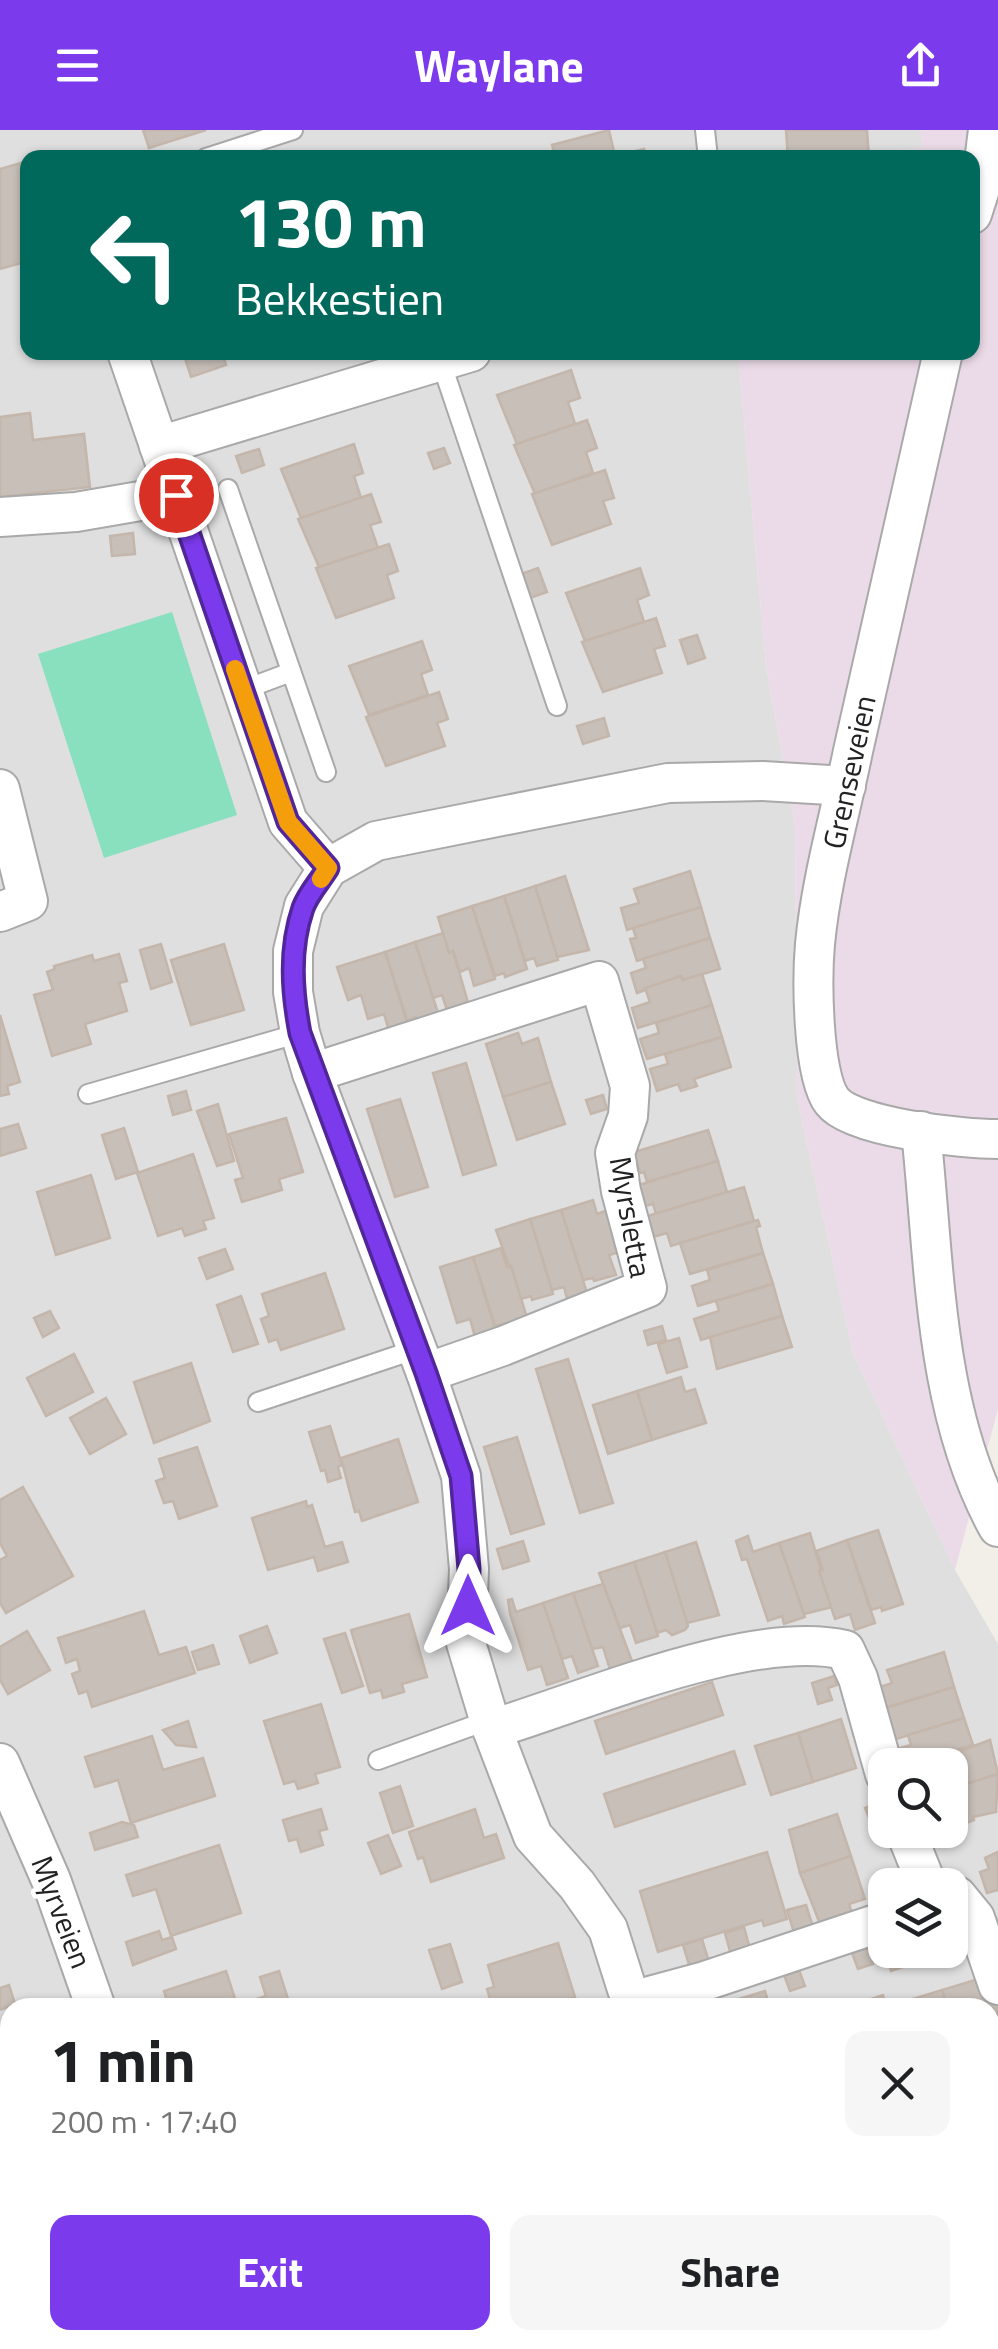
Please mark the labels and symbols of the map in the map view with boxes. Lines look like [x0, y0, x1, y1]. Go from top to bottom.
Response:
pin [134, 453, 219, 538]
street label: Grenseveien [810, 691, 888, 853]
street label: Myrsletta [598, 1153, 664, 1281]
position arrow [416, 1554, 520, 1658]
street label: Myrveien [20, 1849, 104, 1975]

